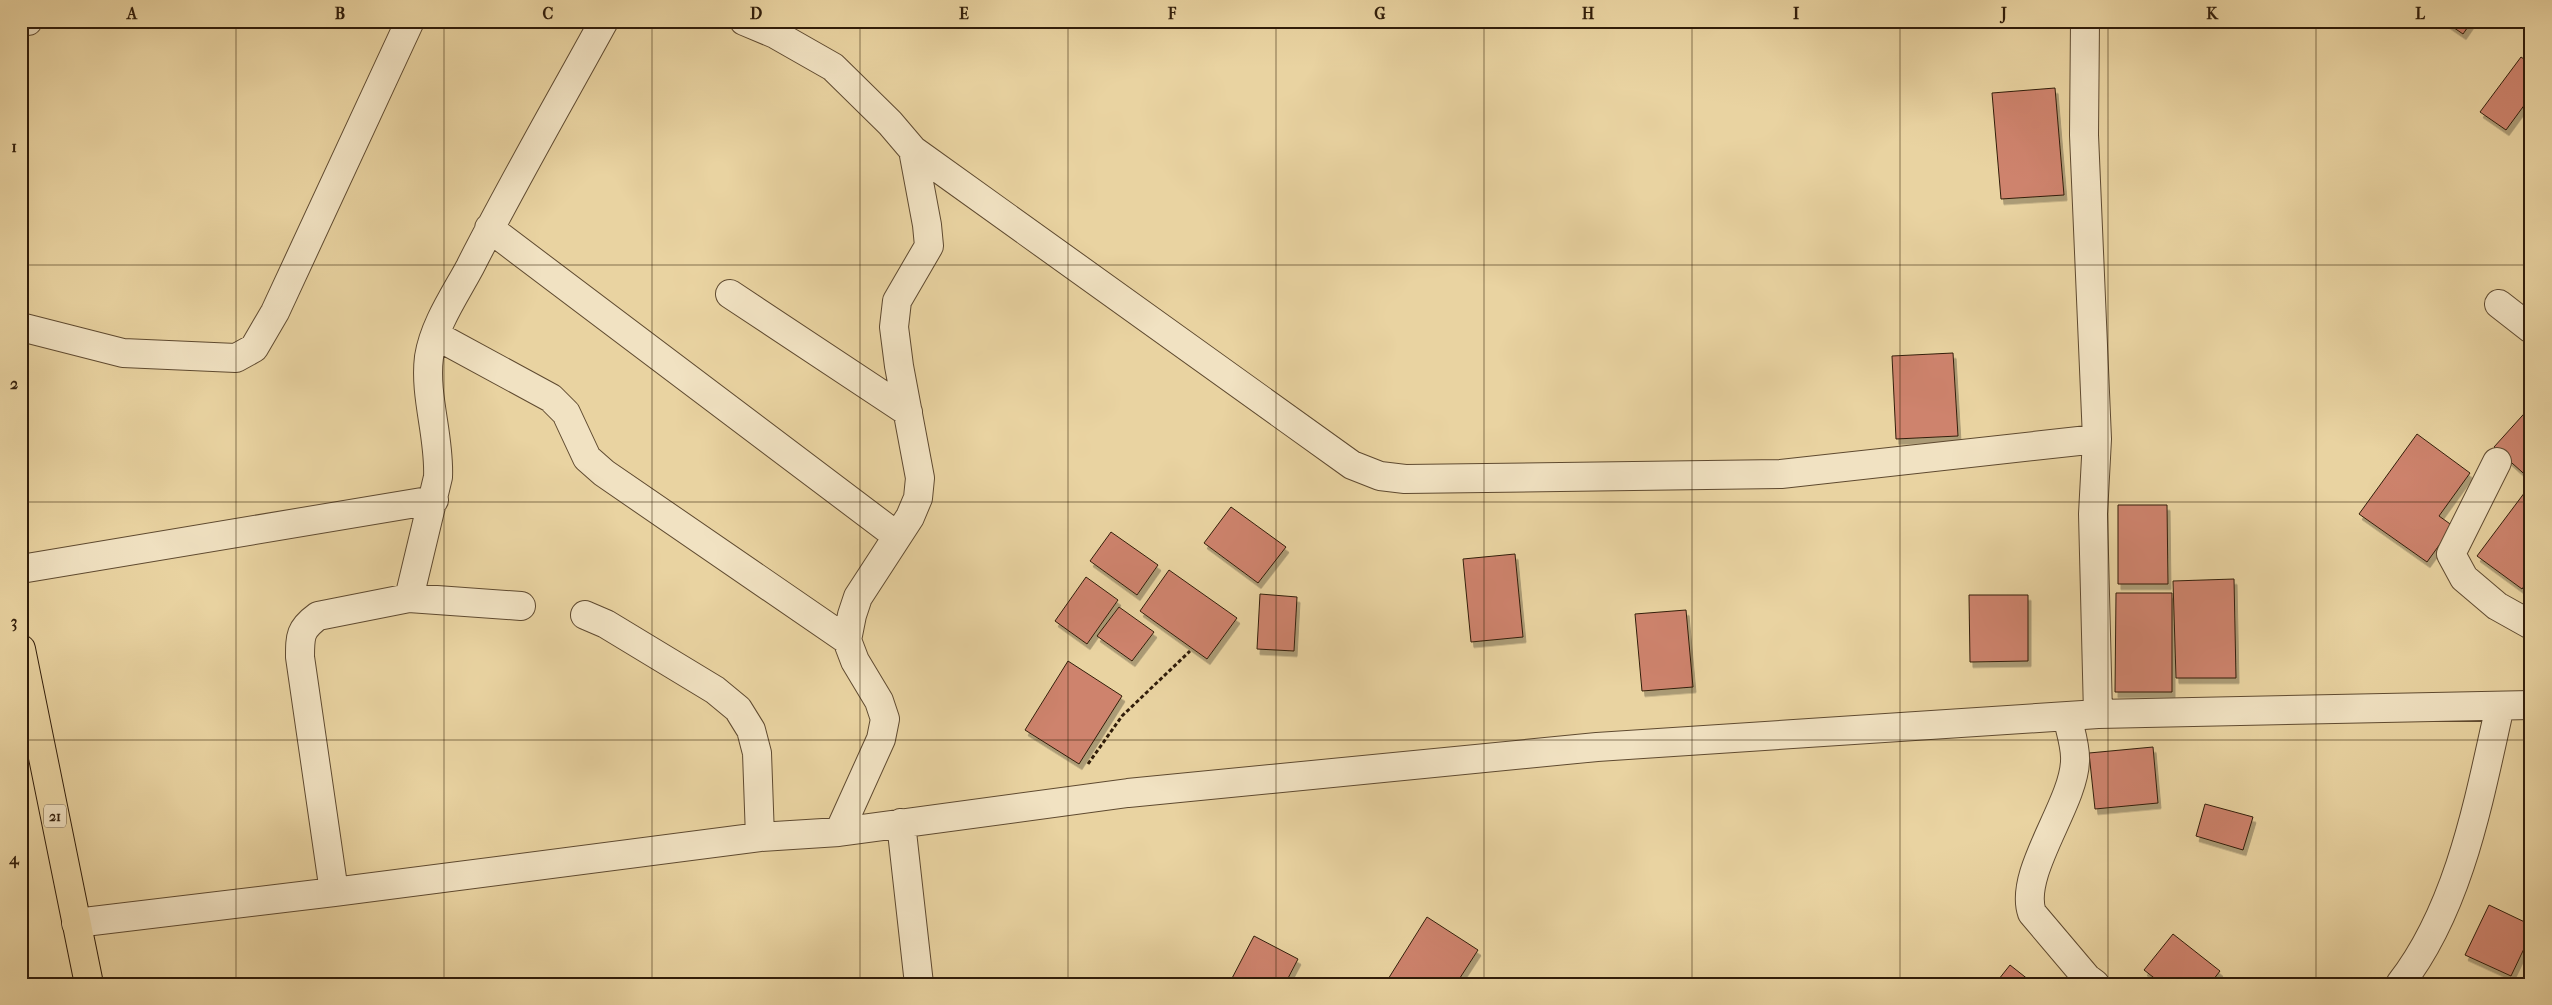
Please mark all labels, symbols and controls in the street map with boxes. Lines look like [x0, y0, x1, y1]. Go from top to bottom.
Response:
text: A [126, 4, 138, 23]
text: B [335, 4, 345, 23]
text: C [543, 4, 554, 23]
text: D [750, 4, 762, 23]
text: E [959, 4, 969, 23]
text: F [1167, 4, 1177, 23]
text: G [1374, 4, 1386, 23]
text: H [1582, 4, 1595, 23]
text: I [1793, 4, 1800, 23]
text: J [1999, 4, 2007, 24]
text: K [2206, 4, 2219, 23]
text: L [2415, 4, 2425, 23]
text: 1 [11, 137, 17, 156]
text: 2 [10, 374, 18, 393]
text: 3 [11, 612, 17, 632]
road number: 21 [44, 804, 66, 828]
text: 4 [8, 849, 20, 869]

